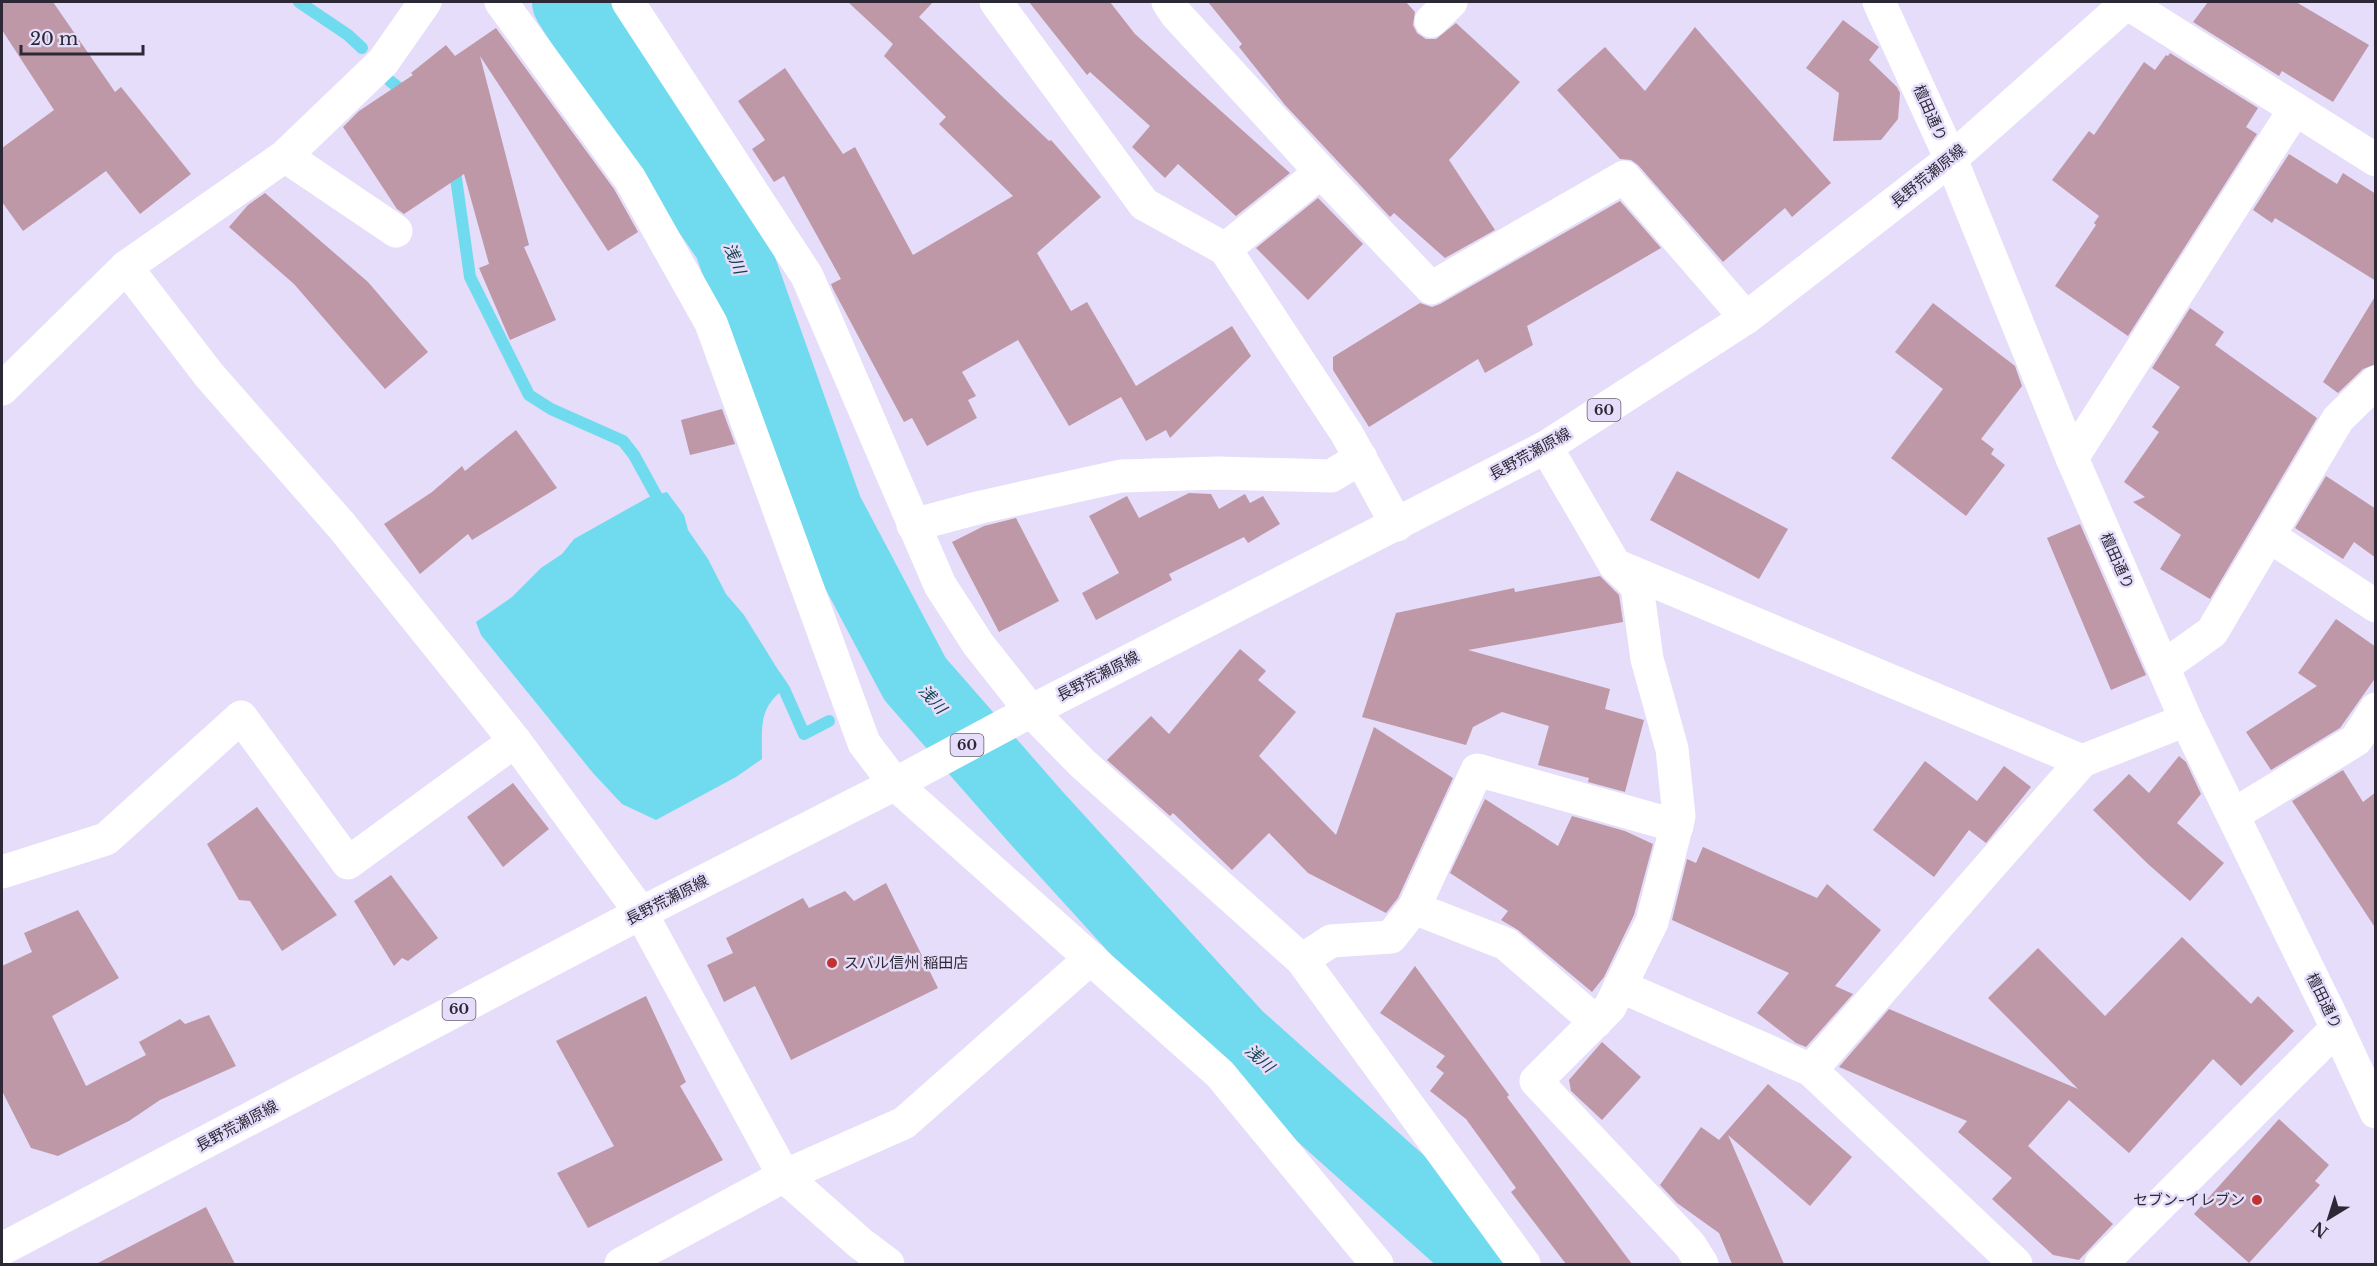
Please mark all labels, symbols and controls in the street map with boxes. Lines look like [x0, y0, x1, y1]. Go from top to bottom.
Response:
scale bar [21, 18, 142, 56]
text: 20 m [30, 28, 78, 50]
street label: 檀田通り [1910, 82, 1951, 144]
street label: 長野荒瀬原線 [1887, 140, 1969, 211]
water label: 浅川 [720, 239, 751, 278]
road number: 60 [1588, 399, 1620, 421]
street label: 長野荒瀬原線 [1486, 423, 1574, 484]
street label: 檀田通り [2097, 530, 2138, 592]
street label: 長野荒瀬原線 [1053, 647, 1142, 704]
water label: 浅川 [915, 680, 952, 719]
road number: 60 [950, 734, 984, 756]
street label: 長野荒瀬原線 [622, 871, 711, 928]
place label: スバル信州 稲田店 [844, 953, 968, 972]
marker: スバル信州 稲田店 [825, 956, 839, 970]
street label: 檀田通り [2303, 970, 2346, 1032]
road number: 60 [442, 998, 476, 1020]
water label: 浅川 [1241, 1040, 1280, 1077]
street label: 長野荒瀬原線 [193, 1096, 281, 1155]
north arrow [2299, 1188, 2359, 1248]
place label: セブン-イレブン [2133, 1190, 2245, 1209]
marker: セブン-イレブン [2250, 1193, 2264, 1207]
text: N [2308, 1217, 2332, 1242]

